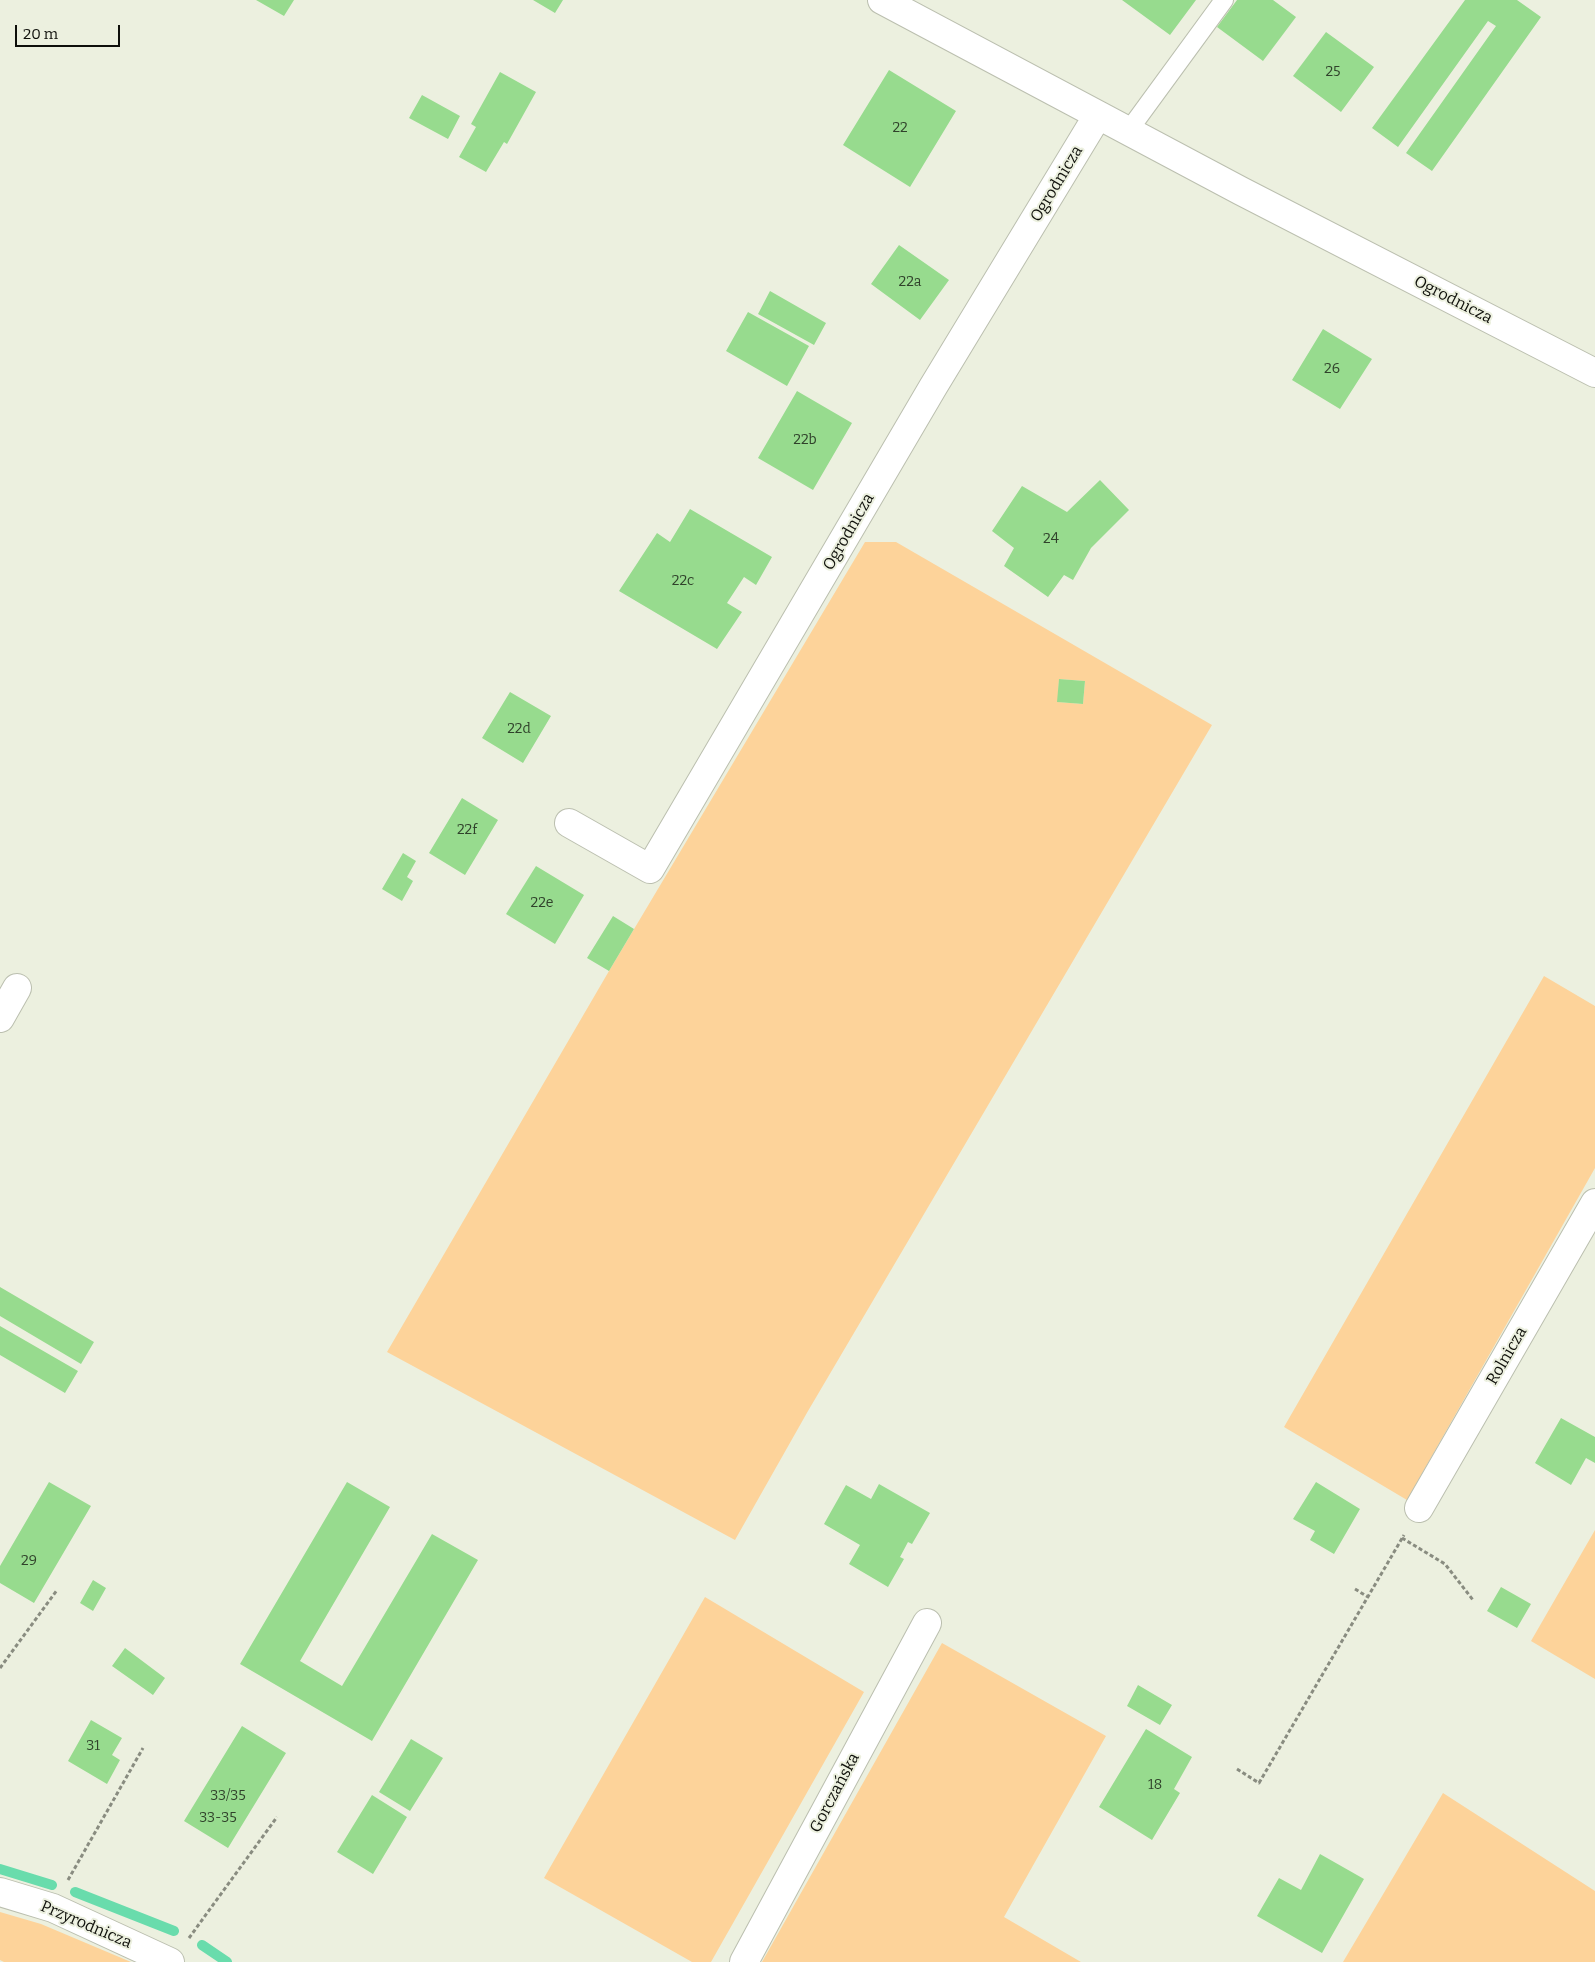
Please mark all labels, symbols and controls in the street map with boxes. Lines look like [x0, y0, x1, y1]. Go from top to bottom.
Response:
scale bar [18, 15, 122, 47]
text: 20 m [23, 25, 58, 43]
house number: 25 [1325, 64, 1341, 80]
house number: 22 [892, 120, 908, 136]
street label: Ogrodnicza [1027, 142, 1087, 226]
street label: Ogrodnicza [1411, 272, 1495, 328]
house number: 22a [899, 274, 921, 290]
house number: 26 [1324, 361, 1340, 377]
house number: 22b [793, 432, 817, 448]
street label: Ogrodnicza [819, 490, 879, 574]
house number: 24 [1043, 531, 1059, 547]
house number: 22c [672, 573, 694, 589]
house number: 22d [507, 721, 531, 737]
house number: 22f [457, 822, 477, 838]
house number: 22e [531, 895, 553, 911]
street label: Rolnicza [1483, 1324, 1531, 1388]
house number: 29 [21, 1553, 37, 1569]
house number: 31 [86, 1738, 100, 1754]
street label: Gorczańska [806, 1750, 864, 1836]
house number: 18 [1148, 1777, 1162, 1793]
house number: 33/35 [210, 1788, 246, 1804]
house number: 33-35 [199, 1810, 237, 1826]
street label: Przyrodnicza [38, 1897, 134, 1953]

